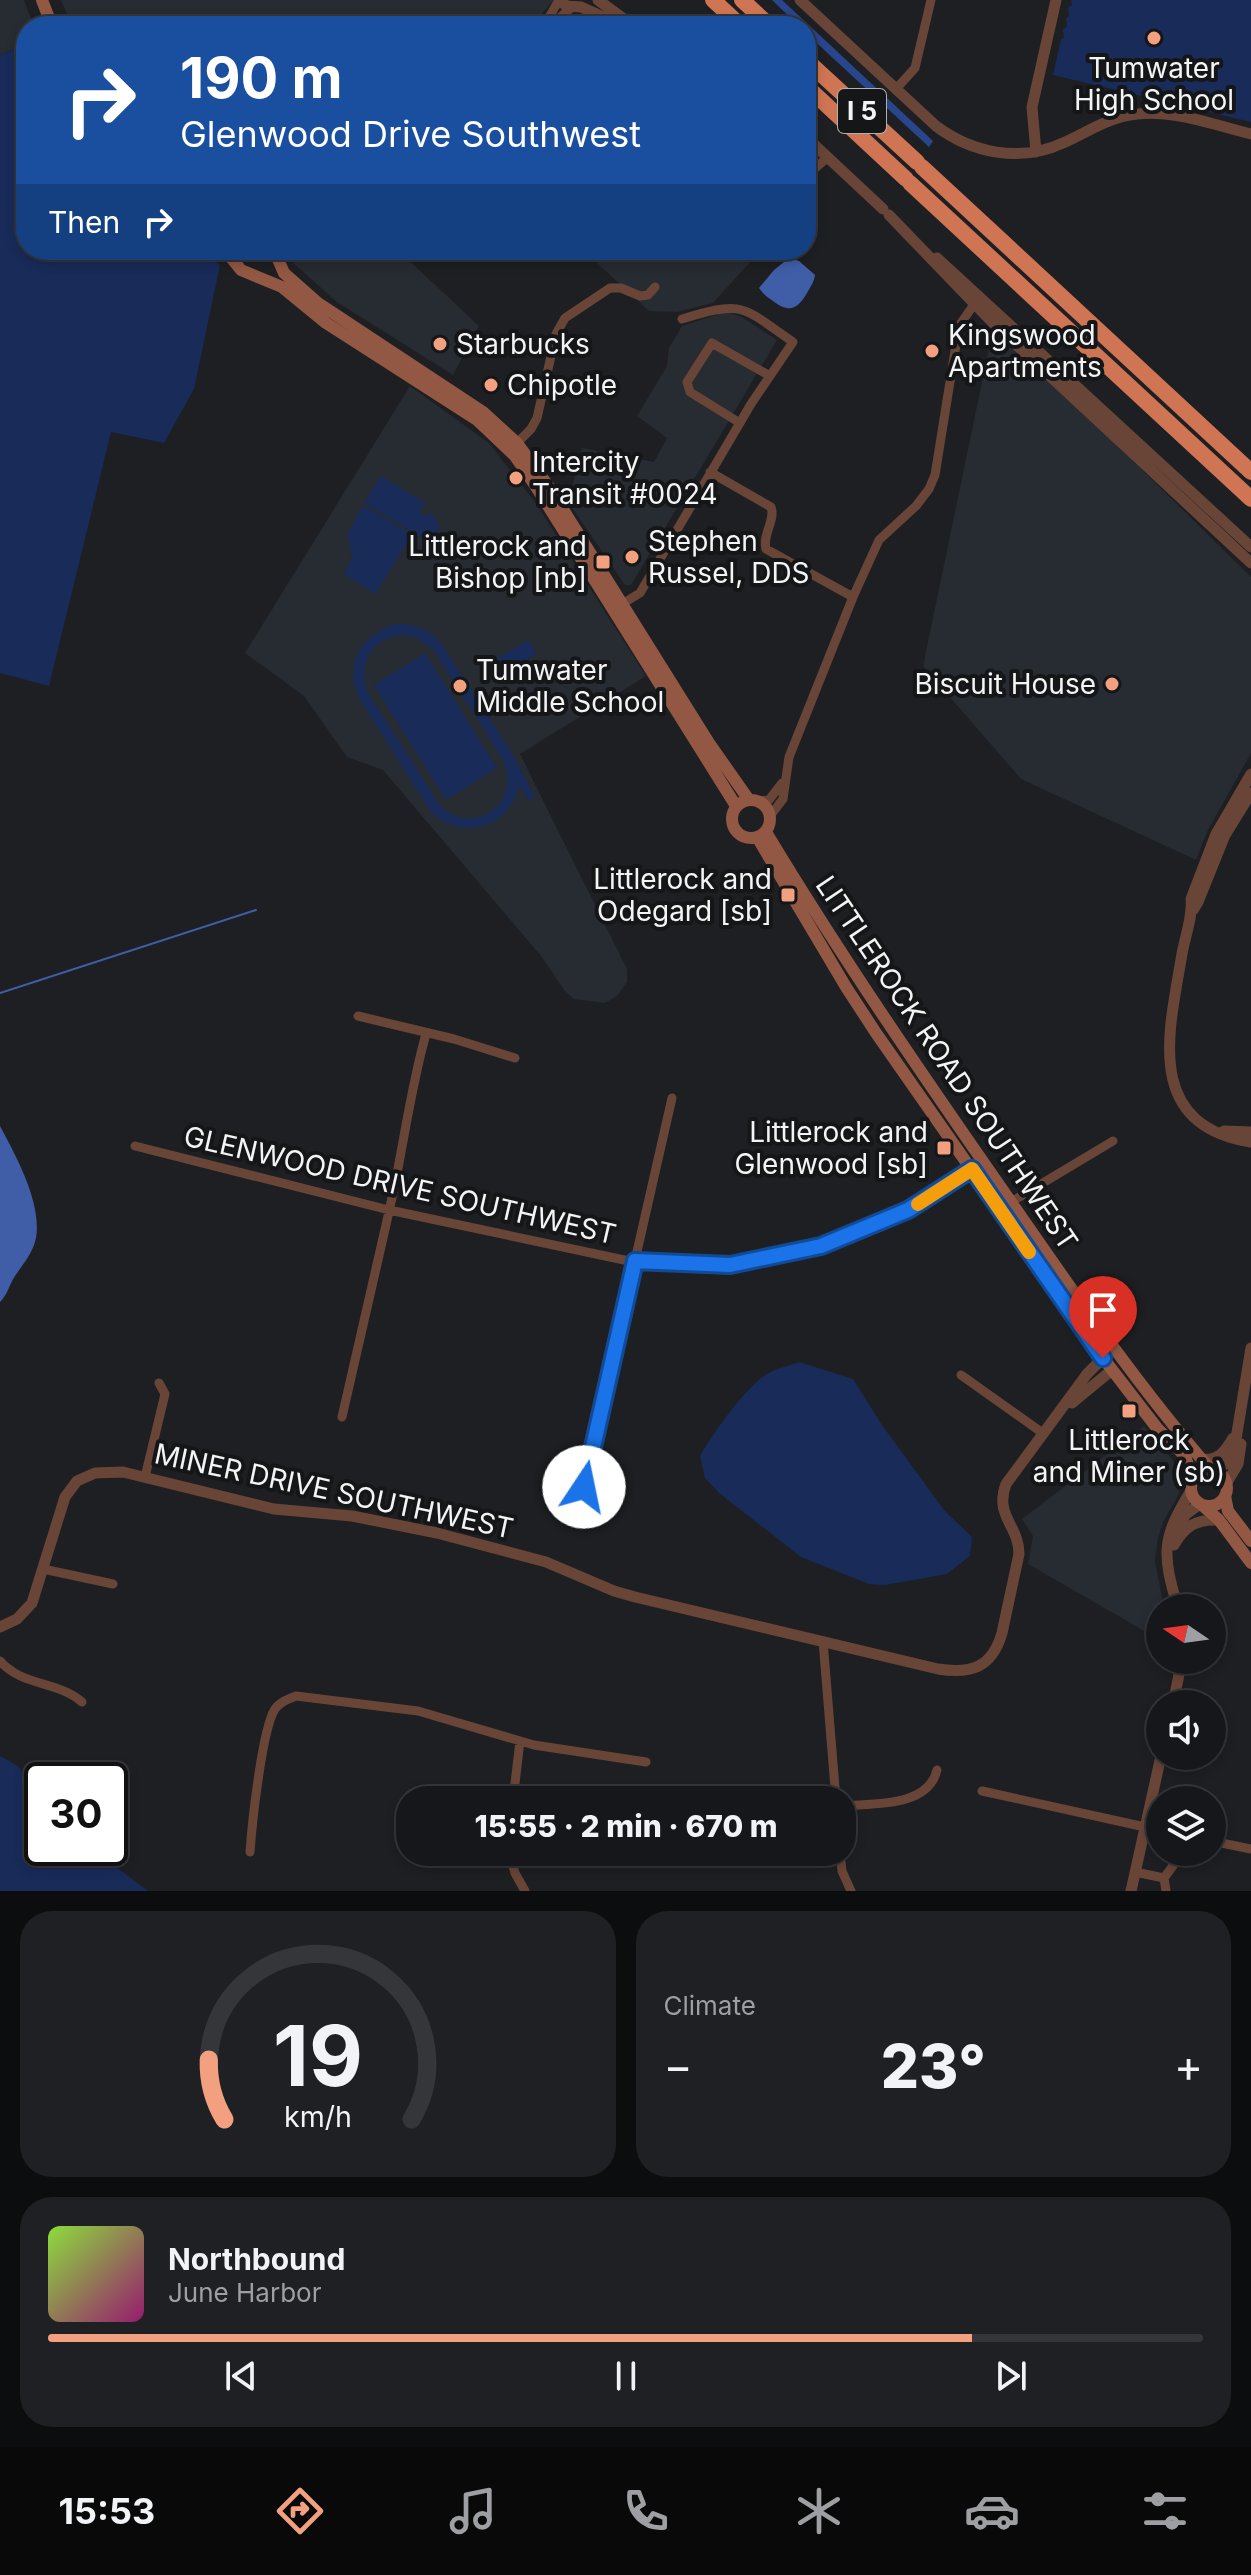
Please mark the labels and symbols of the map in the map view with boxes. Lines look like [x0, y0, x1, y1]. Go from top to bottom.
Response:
marker: Tumwater High School [1145, 29, 1163, 47]
place label: Tumwater High School [1074, 51, 1234, 117]
road number: I 5 [838, 89, 886, 133]
place label: Kingswood Apartments [948, 318, 1102, 384]
place label: Starbucks [456, 327, 590, 361]
marker: Starbucks [431, 335, 449, 353]
marker: Kingswood Apartments [923, 342, 941, 360]
place label: Chipotle [507, 368, 617, 402]
marker: Chipotle [482, 376, 500, 394]
place label: Intercity Transit #0024 [532, 445, 718, 511]
marker: Intercity Transit #0024 [507, 469, 525, 487]
place label: Stephen Russel, DDS [648, 524, 810, 590]
place label: Littlerock and Bishop [nb] [408, 529, 587, 595]
marker: Stephen Russel, DDS [623, 548, 641, 566]
marker: Littlerock and Bishop [nb] [594, 553, 612, 571]
place label: Tumwater Middle School [476, 653, 664, 719]
place label: Biscuit House [914, 667, 1096, 701]
marker: Biscuit House [1103, 675, 1121, 693]
marker: Tumwater Middle School [451, 677, 469, 695]
place label: Littlerock and Odegard [sb] [593, 862, 772, 928]
street label: LITTLEROCK ROAD SOUTHWEST [809, 869, 1085, 1257]
marker: Littlerock and Odegard [sb] [779, 886, 797, 904]
place label: Littlerock and Glenwood [sb] [734, 1115, 928, 1181]
street label: GLENWOOD DRIVE SOUTHWEST [181, 1119, 619, 1251]
marker: Littlerock and Glenwood [sb] [935, 1139, 953, 1157]
pin [1069, 1276, 1137, 1358]
marker: Littlerock and Miner (sb) [1120, 1402, 1138, 1420]
place label: Littlerock and Miner (sb) [1033, 1423, 1225, 1489]
street label: MINER DRIVE SOUTHWEST [151, 1436, 517, 1546]
position arrow [542, 1445, 626, 1529]
north arrow [1146, 1594, 1226, 1674]
speed limit sign: 30 [24, 1762, 128, 1866]

